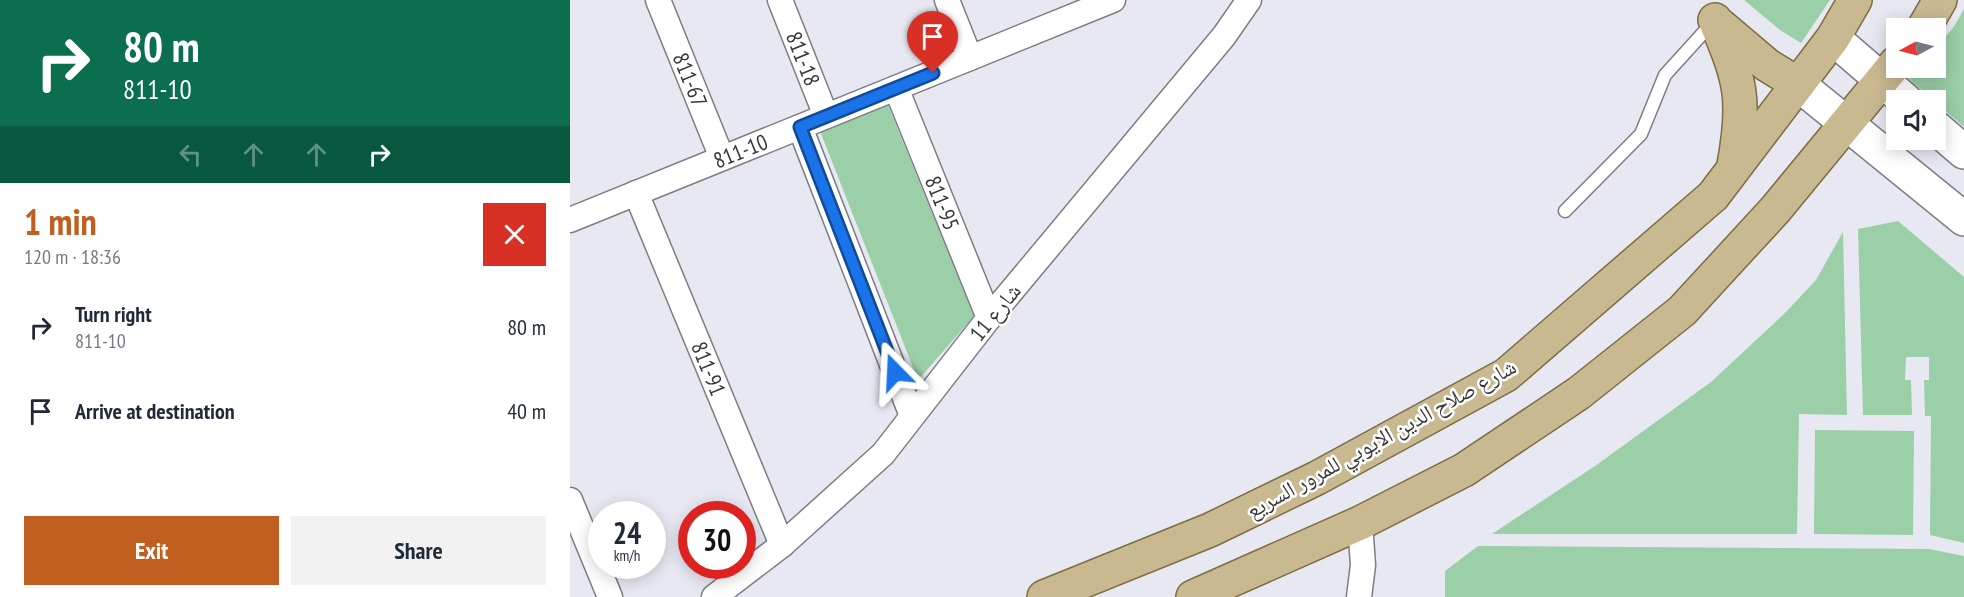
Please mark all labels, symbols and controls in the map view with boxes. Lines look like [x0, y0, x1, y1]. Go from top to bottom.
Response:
pin [907, 11, 958, 73]
north arrow [1886, 18, 1946, 78]
map controls [1886, 18, 1946, 150]
text: 80 m [123, 19, 200, 74]
icon: arrive [916, 20, 949, 53]
icon: right [24, 24, 102, 102]
street label: 811-18 [780, 27, 827, 90]
street label: 811-67 [667, 49, 714, 111]
text: 811-10 [123, 72, 192, 106]
button: sound [1886, 90, 1946, 150]
street label: 811-10 [709, 127, 772, 174]
icon: left [174, 138, 207, 171]
icon: ahead [237, 138, 270, 171]
icon: ahead [300, 138, 333, 171]
icon: right [363, 138, 396, 171]
street label: 811-95 [919, 172, 966, 234]
text: 1 min [24, 198, 97, 245]
button: close [483, 203, 546, 266]
text: 120 m · 18:36 [24, 244, 121, 270]
street label: شارع 11 [963, 277, 1027, 347]
text: Turn right [75, 300, 152, 328]
icon: right [24, 311, 57, 344]
text: 80 m [507, 313, 546, 341]
text: 811-10 [75, 328, 126, 354]
street label: 811-91 [685, 337, 732, 400]
position arrow [863, 340, 927, 404]
street label: شارع صلاح الدين الايوبي للمرور السريع [1241, 352, 1523, 527]
icon: arrive [24, 395, 57, 428]
text: Arrive at destination [75, 397, 235, 425]
text: 40 m [507, 397, 546, 425]
speed limit sign: 30 [678, 501, 756, 579]
text: 24 [613, 513, 641, 552]
button: Exit [24, 516, 279, 585]
button: Share [291, 516, 546, 585]
text: km/h [614, 546, 640, 565]

